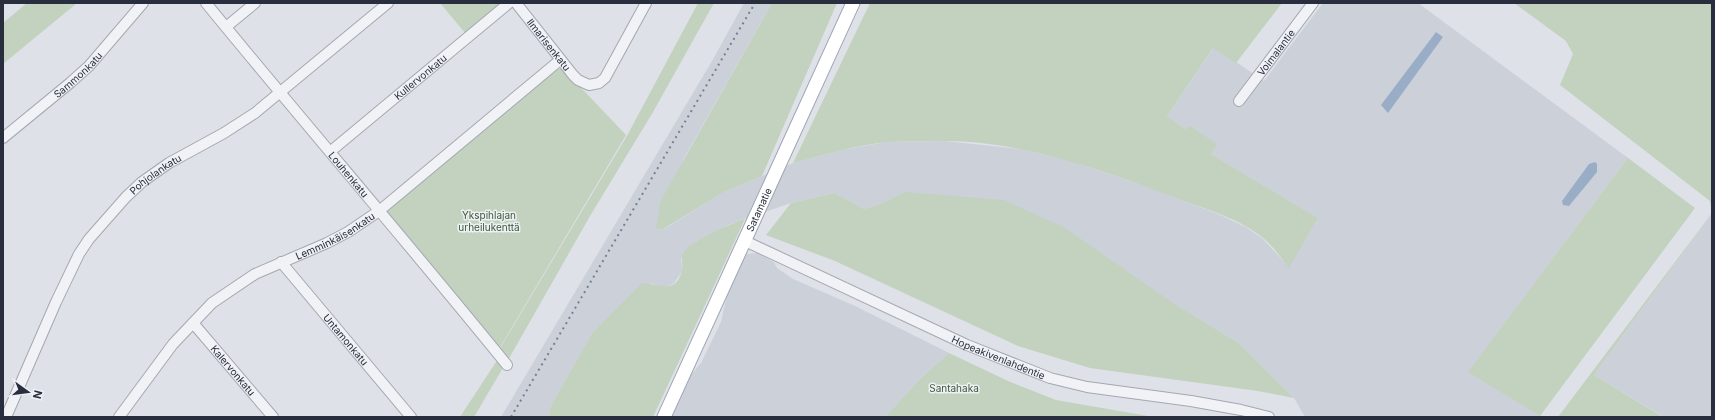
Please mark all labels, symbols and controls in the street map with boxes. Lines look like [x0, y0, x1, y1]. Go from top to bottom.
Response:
street label: Ilmarisenkatu [525, 16, 573, 73]
street label: Voimalantie [1254, 27, 1297, 78]
street label: Sammonkatu [51, 49, 104, 100]
street label: Kullervonkatu [392, 52, 449, 102]
street label: Louhenkatu [326, 149, 371, 200]
street label: Pohjolankatu [127, 152, 183, 197]
street label: Satamatie [743, 186, 774, 233]
park label: Ykspihlajan urheilukenttä [458, 209, 520, 233]
street label: Lemminkäisenkatu [294, 210, 377, 262]
street label: Untamonkatu [321, 311, 371, 368]
street label: Hopeakivenlahdentie [950, 333, 1047, 382]
street label: Kalervonkatu [208, 343, 258, 398]
north arrow [8, 372, 48, 412]
park label: Santahaka [929, 382, 979, 394]
text: N [30, 389, 46, 400]

